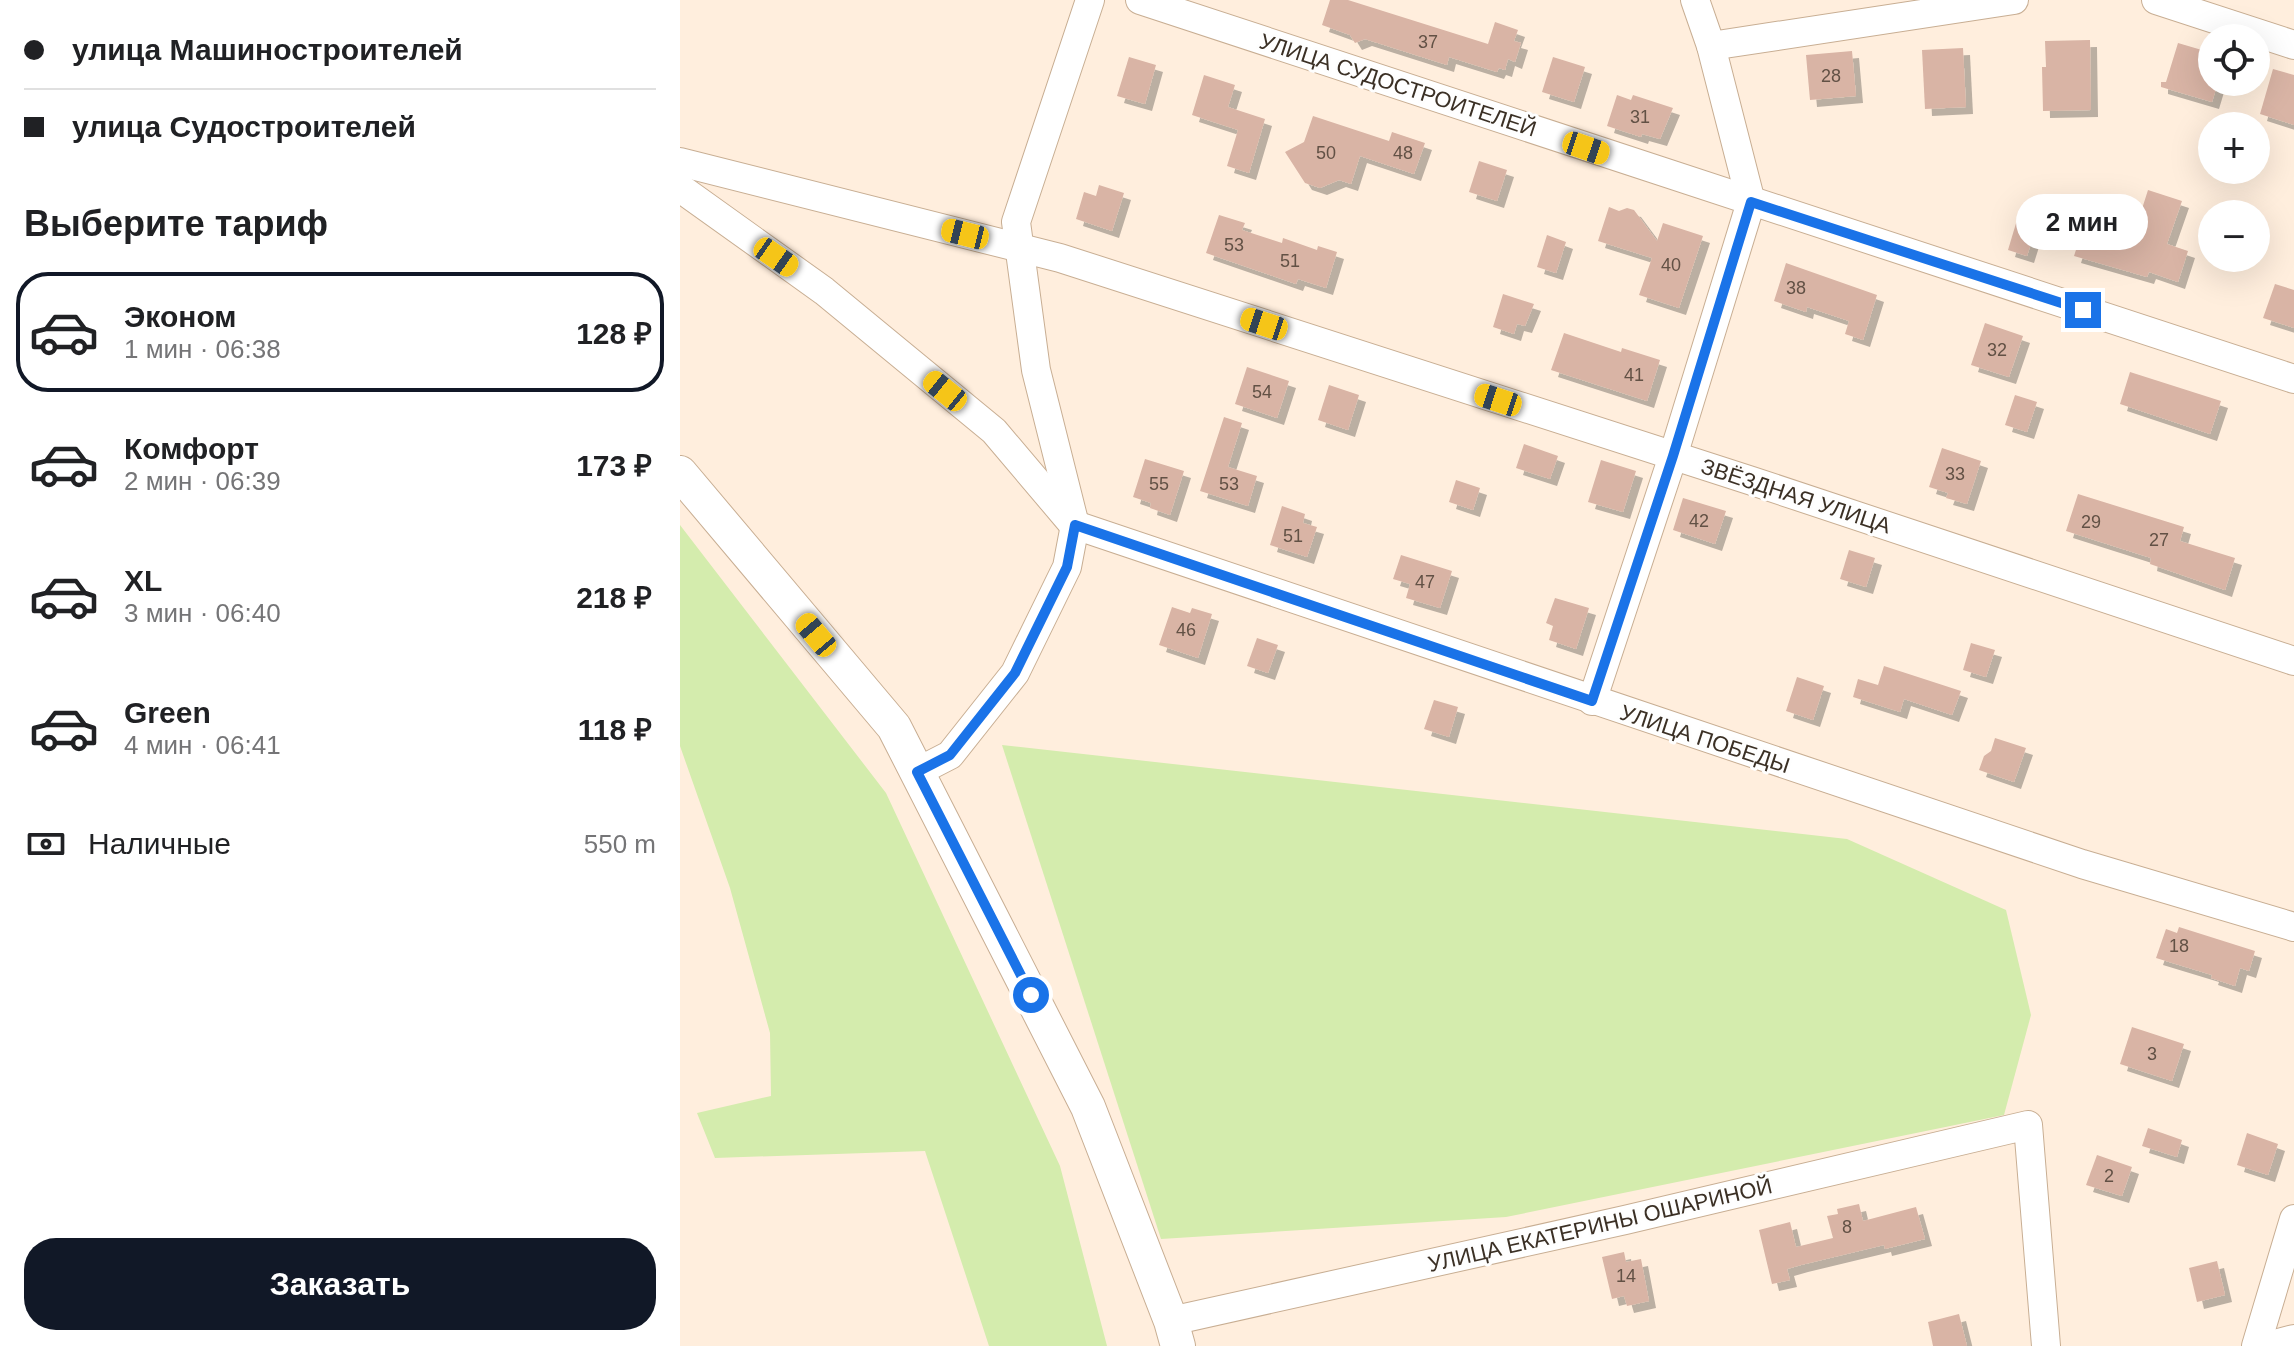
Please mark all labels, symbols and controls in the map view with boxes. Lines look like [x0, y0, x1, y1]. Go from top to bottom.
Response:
map controls [2198, 24, 2270, 272]
button: locate [2198, 24, 2270, 96]
street label: УЛИЦА СУДОСТРОИТЕЛЕЙ [1256, 28, 1540, 142]
house number: 37 [1418, 32, 1438, 52]
text: улица Машиностроителей [72, 33, 463, 66]
house number: 28 [1821, 66, 1841, 86]
house number: 31 [1630, 107, 1650, 127]
text: улица Судостроителей [72, 110, 416, 143]
button: + [2198, 112, 2270, 184]
car [1559, 129, 1613, 167]
house number: 50 [1316, 143, 1336, 163]
house number: 48 [1393, 143, 1413, 163]
callout: 2 мин [2017, 194, 2149, 250]
button: − [2198, 200, 2270, 272]
text: Выберите тариф [24, 203, 328, 244]
text: 2 мин [2046, 207, 2118, 237]
car [939, 217, 991, 251]
car [749, 233, 803, 281]
house number: 53 [1224, 235, 1244, 255]
house number: 51 [1280, 251, 1300, 271]
house number: 40 [1661, 255, 1681, 275]
house number: 38 [1786, 278, 1806, 298]
route end [2065, 292, 2101, 328]
icon: car [28, 296, 100, 368]
text: Эконом [124, 300, 237, 333]
car [1237, 305, 1291, 343]
text: 128 ₽ [576, 317, 652, 350]
text: 1 мин · 06:38 [124, 334, 281, 364]
house number: 32 [1987, 340, 2007, 360]
house number: 41 [1624, 365, 1644, 385]
car [919, 367, 971, 415]
car [1471, 381, 1525, 419]
house number: 54 [1252, 382, 1272, 402]
icon: car [28, 428, 100, 500]
text: Комфорт [124, 432, 259, 465]
text: 173 ₽ [576, 449, 652, 482]
street label: ЗВЁЗДНАЯ УЛИЦА [1698, 454, 1894, 539]
house number: 33 [1945, 464, 1965, 484]
text: 2 мин · 06:39 [124, 466, 281, 496]
house number: 55 [1149, 474, 1169, 494]
house number: 53 [1219, 474, 1239, 494]
house number: 42 [1689, 511, 1709, 531]
house number: 29 [2081, 512, 2101, 532]
house number: 51 [1283, 526, 1303, 546]
house number: 27 [2149, 530, 2169, 550]
icon: car [28, 560, 100, 632]
text: XL [124, 564, 162, 597]
house number: 47 [1415, 572, 1435, 592]
text: 218 ₽ [576, 581, 652, 614]
text: 3 мин · 06:40 [124, 598, 281, 628]
car [791, 609, 841, 661]
house number: 46 [1176, 620, 1196, 640]
icon: car [28, 692, 100, 764]
text: Green [124, 696, 211, 729]
street label: УЛИЦА ПОБЕДЫ [1617, 700, 1793, 778]
text: 118 ₽ [578, 713, 652, 746]
text: 4 мин · 06:41 [124, 730, 281, 760]
icon: cash [24, 822, 68, 866]
text: Наличные [88, 827, 231, 860]
text: 550 m [584, 829, 656, 859]
house number: 18 [2169, 936, 2189, 956]
route start [1013, 977, 1049, 1013]
house number: 3 [2147, 1044, 2157, 1064]
house number: 2 [2104, 1166, 2114, 1186]
street label: УЛИЦА ЕКАТЕРИНЫ ОШАРИНОЙ [1426, 1173, 1774, 1277]
house number: 8 [1842, 1217, 1852, 1237]
button: Заказать [24, 1238, 656, 1330]
house number: 14 [1616, 1266, 1636, 1286]

